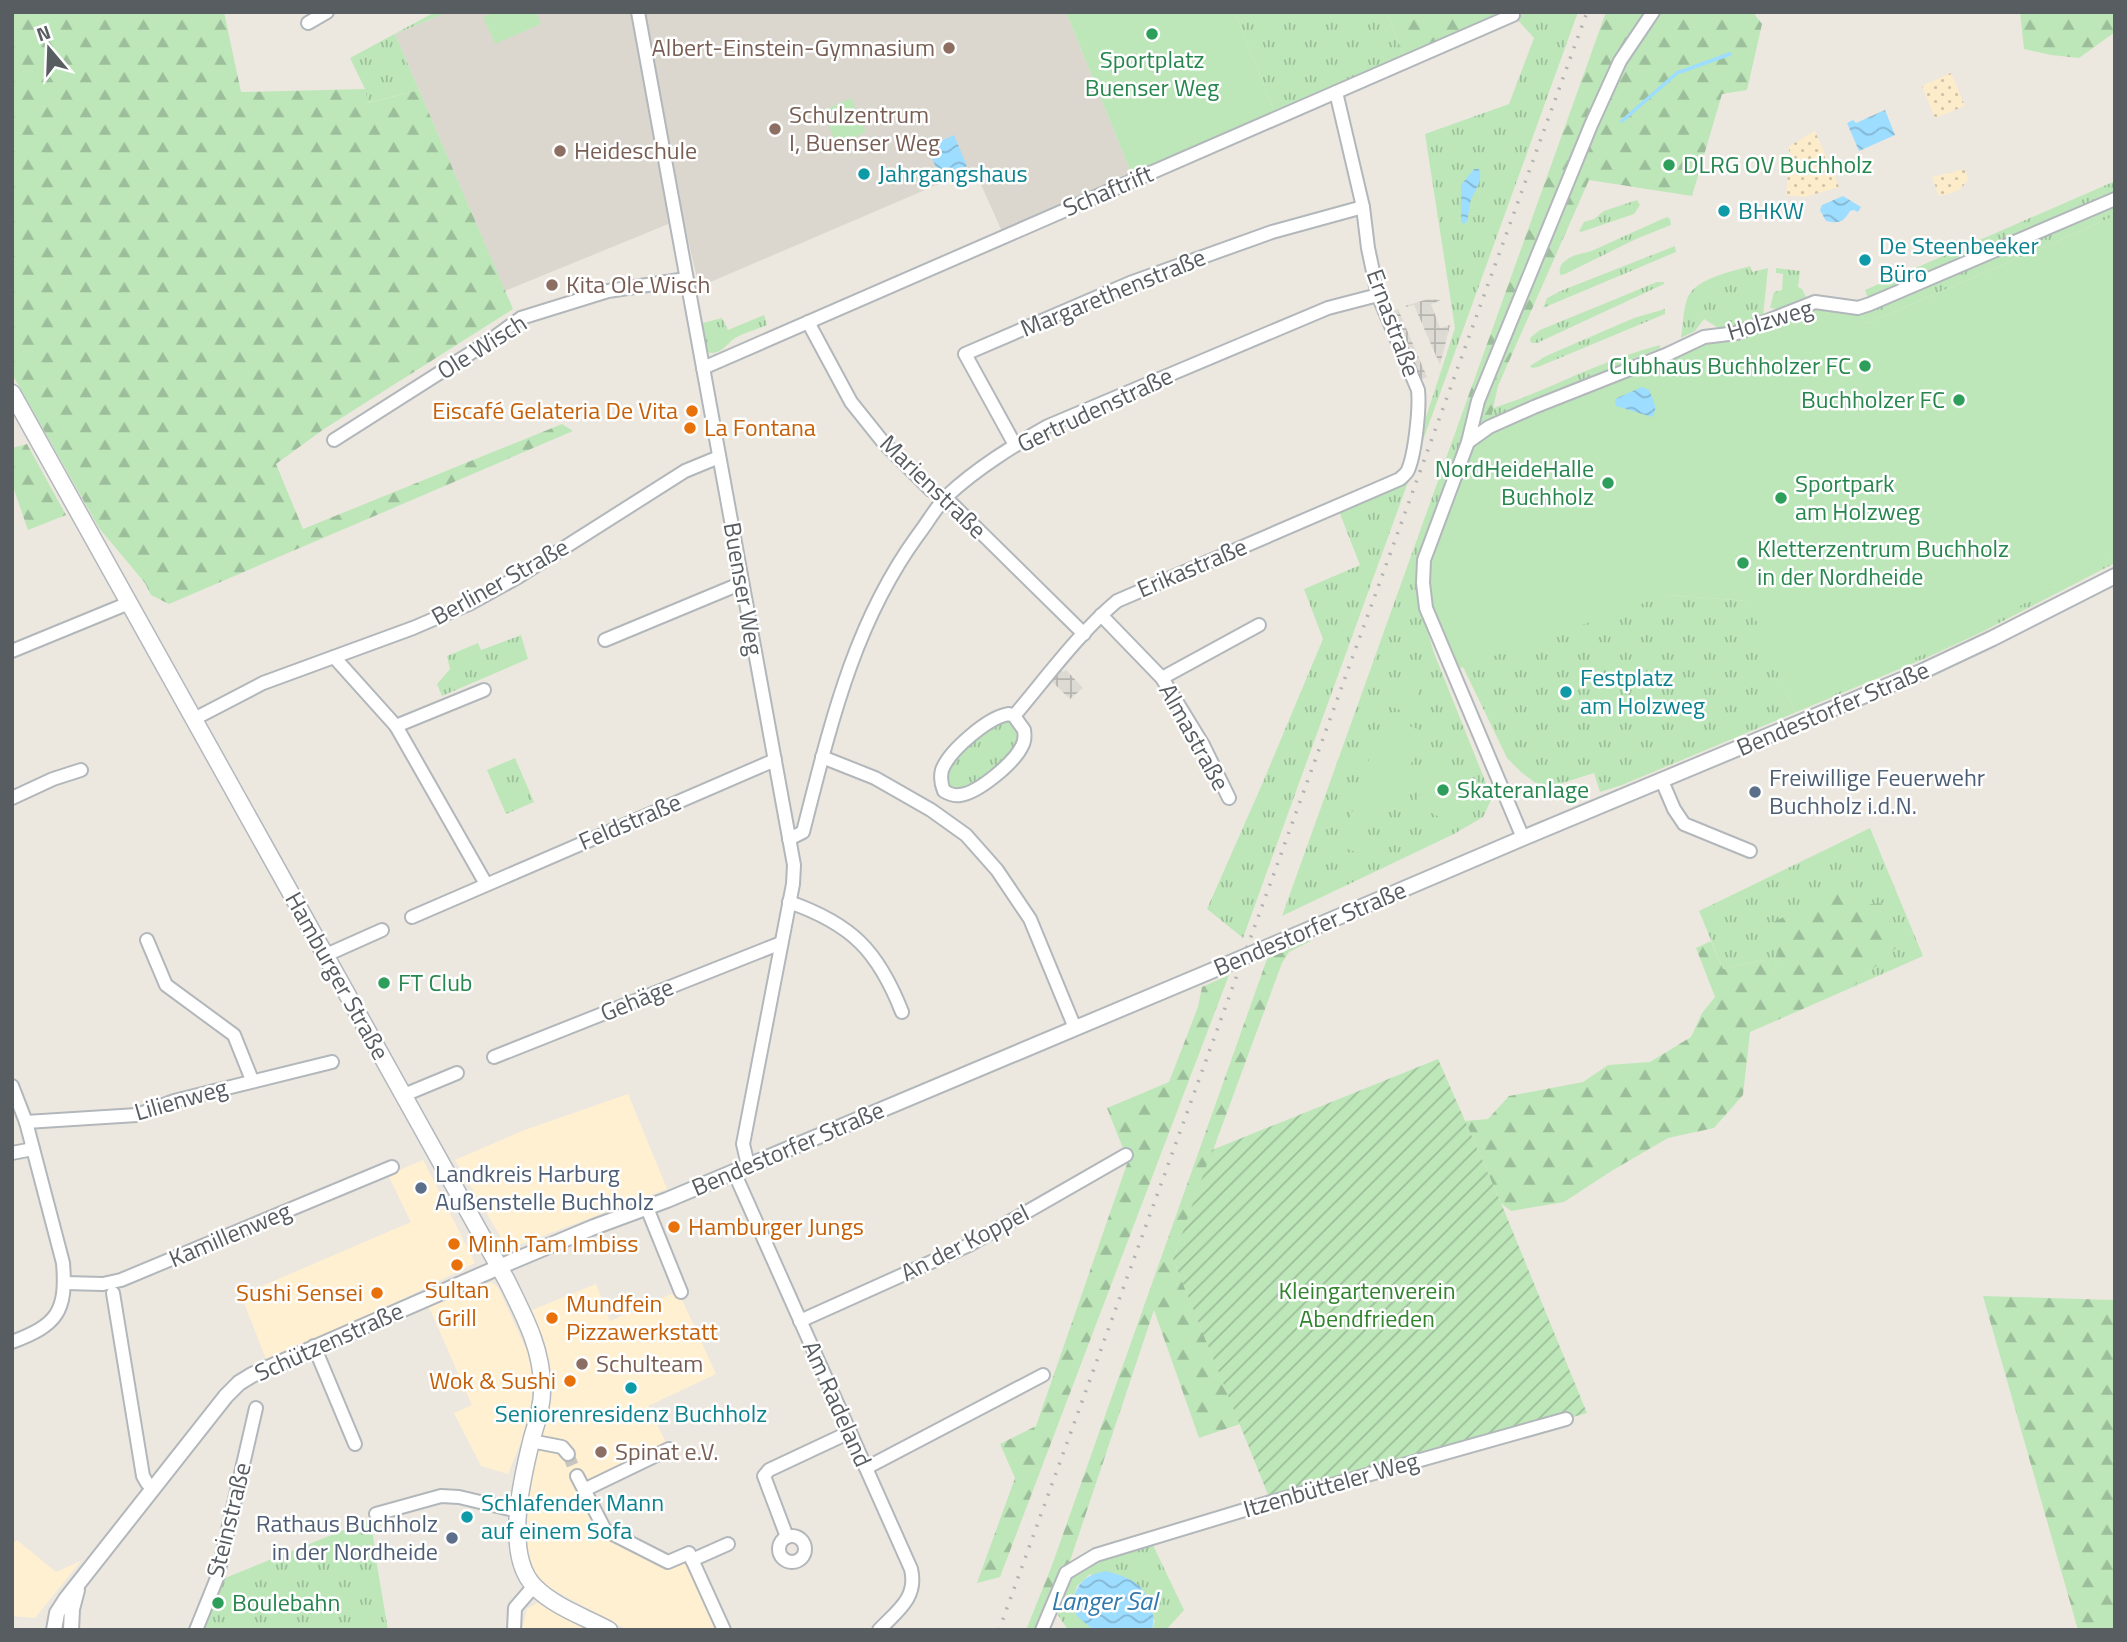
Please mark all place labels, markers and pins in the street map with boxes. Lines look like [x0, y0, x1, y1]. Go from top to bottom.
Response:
marker: Sportplatz Buenser Weg [1144, 26, 1160, 42]
place label: Albert-Einstein-Gymnasium [652, 29, 935, 65]
marker: Albert-Einstein-Gymnasium [941, 40, 957, 56]
place label: Sportplatz Buenser Weg [1085, 41, 1219, 105]
place label: Schulzentrum I, Buenser Weg [789, 96, 940, 160]
marker: Schulzentrum I, Buenser Weg [767, 121, 783, 137]
place label: Heideschule [574, 132, 697, 168]
marker: Heideschule [552, 143, 568, 159]
place label: DLRG OV Buchholz [1683, 146, 1873, 182]
place label: Jahrgangshaus [878, 155, 1028, 191]
marker: DLRG OV Buchholz [1661, 157, 1677, 173]
marker: Jahrgangshaus [856, 166, 872, 182]
place label: BHKW [1738, 192, 1804, 228]
marker: BHKW [1716, 203, 1732, 219]
place label: De Steenbeeker Büro [1879, 227, 2039, 291]
marker: De Steenbeeker Büro [1857, 252, 1873, 268]
place label: Kita Ole Wisch [566, 266, 710, 302]
marker: Kita Ole Wisch [544, 277, 560, 293]
place label: Clubhaus Buchholzer FC [1609, 347, 1851, 383]
marker: Clubhaus Buchholzer FC [1857, 358, 1873, 374]
place label: Buchholzer FC [1801, 381, 1945, 417]
place label: Eiscafé Gelateria De Vita [432, 392, 678, 428]
marker: Buchholzer FC [1951, 392, 1967, 408]
marker: Eiscafé Gelateria De Vita [684, 403, 700, 419]
place label: La Fontana [704, 409, 816, 445]
marker: La Fontana [682, 420, 698, 436]
place label: NordHeideHalle Buchholz [1435, 450, 1594, 514]
place label: Sportpark am Holzweg [1795, 465, 1920, 529]
marker: NordHeideHalle Buchholz [1600, 475, 1616, 491]
marker: Sportpark am Holzweg [1773, 490, 1789, 506]
place label: Kletterzentrum Buchholz in der Nordheide [1757, 530, 2009, 594]
marker: Kletterzentrum Buchholz in der Nordheide [1735, 555, 1751, 571]
place label: Festplatz am Holzweg [1580, 659, 1705, 723]
marker: Festplatz am Holzweg [1558, 684, 1574, 700]
place label: Freiwillige Feuerwehr Buchholz i.d.N. [1769, 759, 1985, 823]
place label: Skateranlage [1457, 771, 1589, 807]
marker: Skateranlage [1435, 782, 1451, 798]
marker: Freiwillige Feuerwehr Buchholz i.d.N. [1747, 784, 1763, 800]
place label: FT Club [398, 964, 473, 1000]
marker: FT Club [376, 975, 392, 991]
place label: Landkreis Harburg Außenstelle Buchholz [435, 1155, 654, 1219]
marker: Landkreis Harburg Außenstelle Buchholz [413, 1180, 429, 1196]
place label: Hamburger Jungs [688, 1208, 864, 1244]
marker: Hamburger Jungs [666, 1219, 682, 1235]
place label: Minh Tam Imbiss [468, 1225, 639, 1261]
marker: Minh Tam Imbiss [446, 1236, 462, 1252]
marker: Sultan Grill [449, 1257, 465, 1273]
place label: Sultan Grill [425, 1271, 489, 1335]
place label: Sushi Sensei [236, 1274, 363, 1310]
marker: Sushi Sensei [369, 1285, 385, 1301]
place label: Mundfein Pizzawerkstatt [566, 1285, 718, 1349]
marker: Mundfein Pizzawerkstatt [544, 1310, 560, 1326]
place label: Schulteam [596, 1345, 703, 1381]
marker: Schulteam [574, 1356, 590, 1372]
place label: Wok & Sushi [429, 1362, 556, 1398]
marker: Wok & Sushi [562, 1373, 578, 1389]
marker: Seniorenresidenz Buchholz [623, 1380, 639, 1396]
place label: Seniorenresidenz Buchholz [495, 1395, 767, 1431]
place label: Spinat e.V. [615, 1433, 718, 1469]
marker: Spinat e.V. [593, 1444, 609, 1460]
place label: Schlafender Mann auf einem Sofa [481, 1484, 664, 1548]
place label: Rathaus Buchholz in der Nordheide [256, 1505, 438, 1569]
marker: Schlafender Mann auf einem Sofa [459, 1509, 475, 1525]
marker: Rathaus Buchholz in der Nordheide [444, 1530, 460, 1546]
place label: Boulebahn [232, 1584, 340, 1620]
marker: Boulebahn [210, 1595, 226, 1611]

